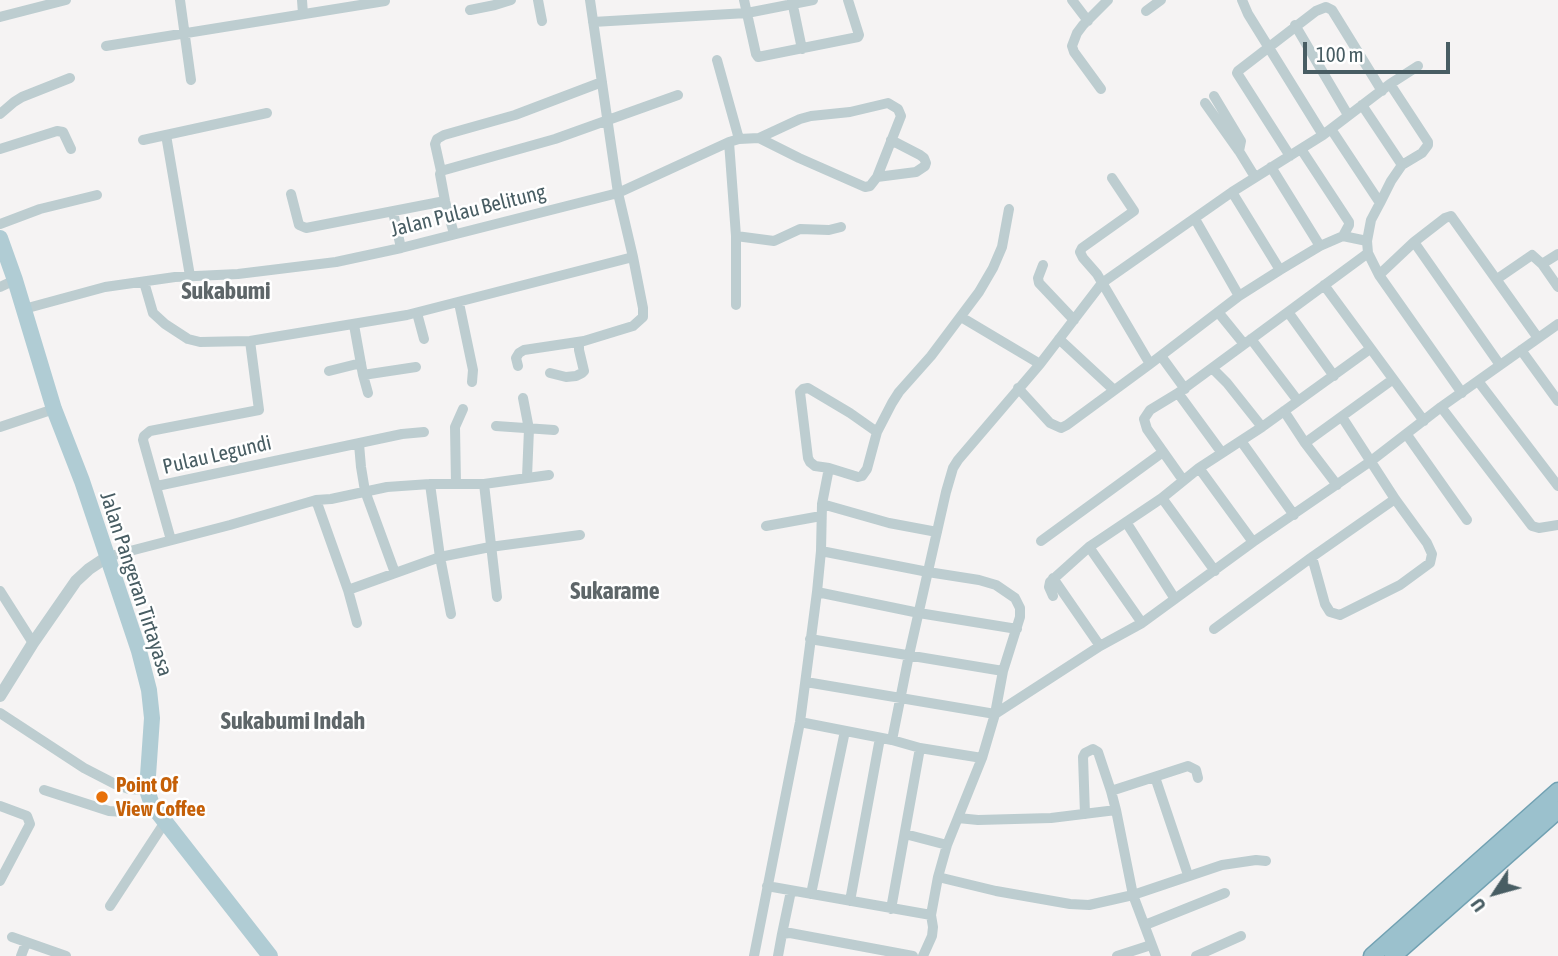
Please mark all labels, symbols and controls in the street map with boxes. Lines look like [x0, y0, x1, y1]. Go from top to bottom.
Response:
scale bar [1306, 28, 1453, 72]
text: 100 m [1316, 42, 1364, 66]
street label: Jalan Pulau Belitung [388, 180, 548, 242]
district label: Sukabumi [181, 277, 271, 305]
street label: Pulau Legundi [160, 430, 274, 480]
street label: Jalan Pangeran Tirtayasa [94, 489, 178, 679]
district label: Sukarame [570, 577, 660, 605]
district label: Sukabumi Indah [221, 707, 365, 735]
place label: Point Of View Coffee [116, 772, 206, 822]
marker: Point Of View Coffee [94, 789, 110, 805]
north arrow [1460, 858, 1530, 928]
text: U [1466, 894, 1490, 916]

